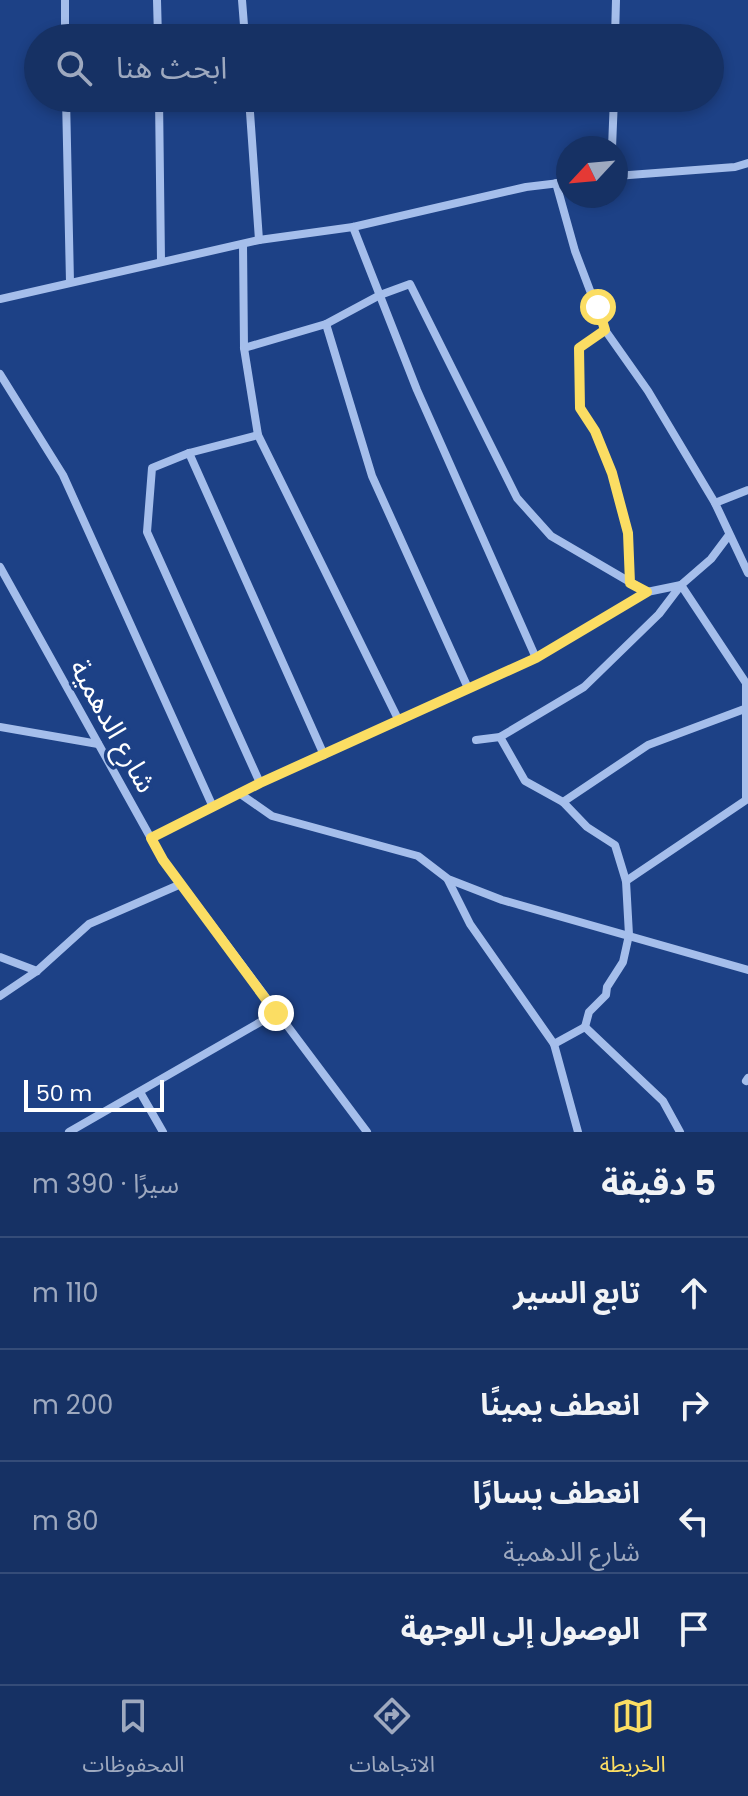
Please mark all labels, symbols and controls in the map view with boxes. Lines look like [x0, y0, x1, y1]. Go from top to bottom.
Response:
search box [24, 24, 724, 112]
icon: search [52, 46, 96, 90]
text: ابحث هنا [116, 46, 227, 89]
north arrow [556, 136, 628, 208]
route start [580, 289, 616, 325]
street label: شارع الدهمية [59, 652, 166, 800]
route end [258, 995, 294, 1031]
scale bar [24, 1076, 164, 1112]
text: 50 m [36, 1078, 92, 1109]
text: 5 دقيقة [601, 1159, 716, 1207]
text: سيرًا · 390 m [32, 1166, 179, 1202]
text: تابع السير [513, 1271, 640, 1314]
icon: ahead [672, 1271, 716, 1315]
text: 110 m [32, 1275, 99, 1311]
text: انعطف يمينًا [480, 1383, 640, 1426]
icon: right [672, 1383, 716, 1427]
text: 200 m [32, 1387, 113, 1423]
text: انعطف يسارًا [472, 1471, 640, 1514]
icon: left [672, 1499, 716, 1543]
text: 80 m [32, 1503, 98, 1539]
text: شارع الدهمية [503, 1534, 640, 1570]
text: الوصول إلى الوجهة [401, 1607, 640, 1650]
icon: arrive [672, 1607, 716, 1651]
tab: المحفوظات [82, 1694, 184, 1788]
tab: الاتجاهات [349, 1694, 435, 1788]
tab: الخريطة [600, 1694, 666, 1788]

